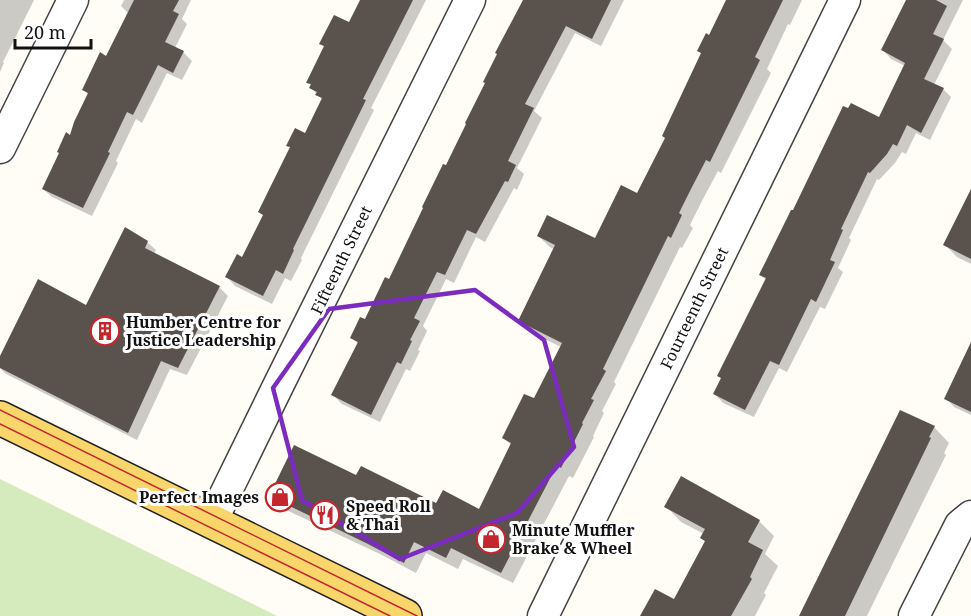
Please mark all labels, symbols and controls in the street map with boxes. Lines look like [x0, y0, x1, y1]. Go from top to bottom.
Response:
scale bar [15, 12, 92, 50]
text: 20 m [24, 20, 66, 44]
street label: Fifteenth Street [305, 202, 377, 318]
street label: Fourteenth Street [655, 243, 733, 373]
place label: Humber Centre for Justice Leadership [125, 311, 282, 351]
building icon: Humber Centre for Justice Leadership [89, 315, 121, 347]
shop icon: Perfect Images [264, 481, 296, 513]
place label: Perfect Images [139, 486, 259, 508]
place label: Speed Roll & Thai [346, 495, 431, 535]
restaurant icon: Speed Roll & Thai [309, 499, 341, 531]
place label: Minute Muffler Brake & Wheel [512, 519, 635, 559]
shop icon: Minute Muffler Brake & Wheel [475, 523, 507, 555]

